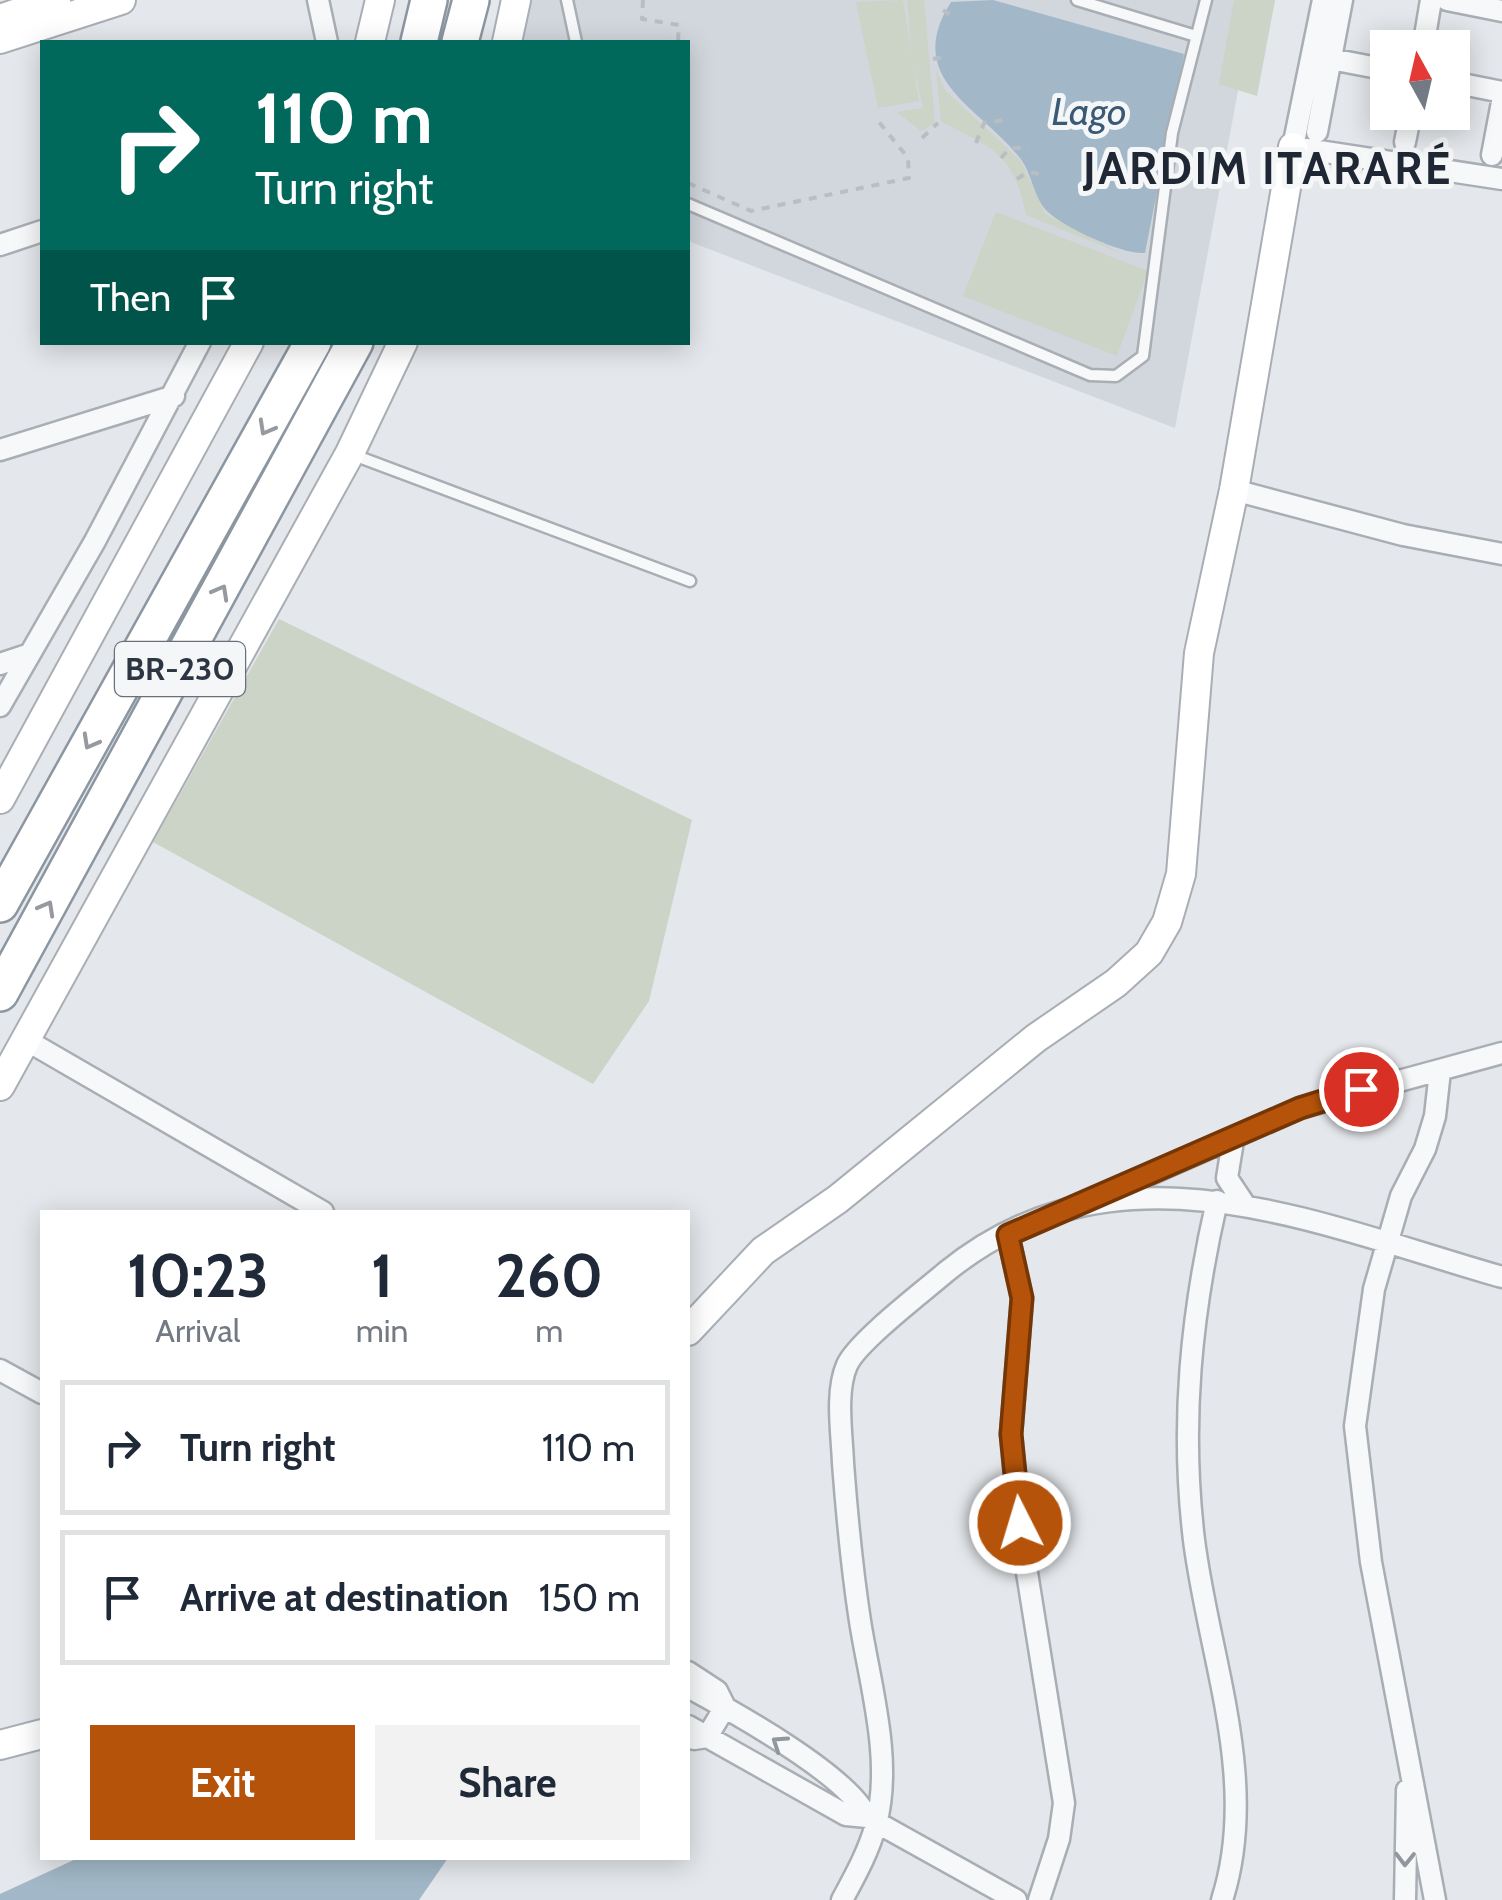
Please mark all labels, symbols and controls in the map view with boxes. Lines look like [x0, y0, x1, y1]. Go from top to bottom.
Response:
north arrow [1370, 30, 1470, 130]
map controls [1370, 30, 1470, 130]
text: 110 m [255, 75, 433, 161]
icon: right [90, 80, 220, 210]
water label: Lago [1051, 88, 1127, 135]
district label: JARDIM ITARARÉ [1082, 141, 1453, 195]
text: Turn right [255, 161, 434, 215]
icon: arrive [191, 270, 246, 325]
text: Then [90, 274, 171, 321]
one-way arrow [258, 417, 278, 435]
one-way arrow [209, 585, 229, 603]
road number: BR-230 [115, 642, 245, 696]
one-way arrow [82, 731, 102, 749]
one-way arrow [35, 900, 55, 918]
pin [1319, 1047, 1404, 1132]
icon: arrive [1334, 1062, 1389, 1117]
text: 10:23 [127, 1239, 269, 1312]
text: 1 [371, 1239, 393, 1312]
text: 260 [495, 1239, 603, 1312]
text: Arrival [155, 1311, 240, 1350]
text: min [356, 1311, 408, 1350]
text: m [535, 1311, 563, 1350]
icon: right [95, 1420, 150, 1475]
text: Turn right [180, 1424, 336, 1471]
text: 110 m [542, 1424, 635, 1471]
position arrow [968, 1471, 1072, 1575]
icon: arrive [95, 1570, 150, 1625]
text: Arrive at destination [180, 1574, 509, 1621]
text: 150 m [539, 1574, 640, 1621]
button: Exit [90, 1725, 355, 1840]
button: Share [375, 1725, 640, 1840]
one-way arrow [771, 1737, 789, 1756]
one-way arrow [1394, 1851, 1415, 1867]

